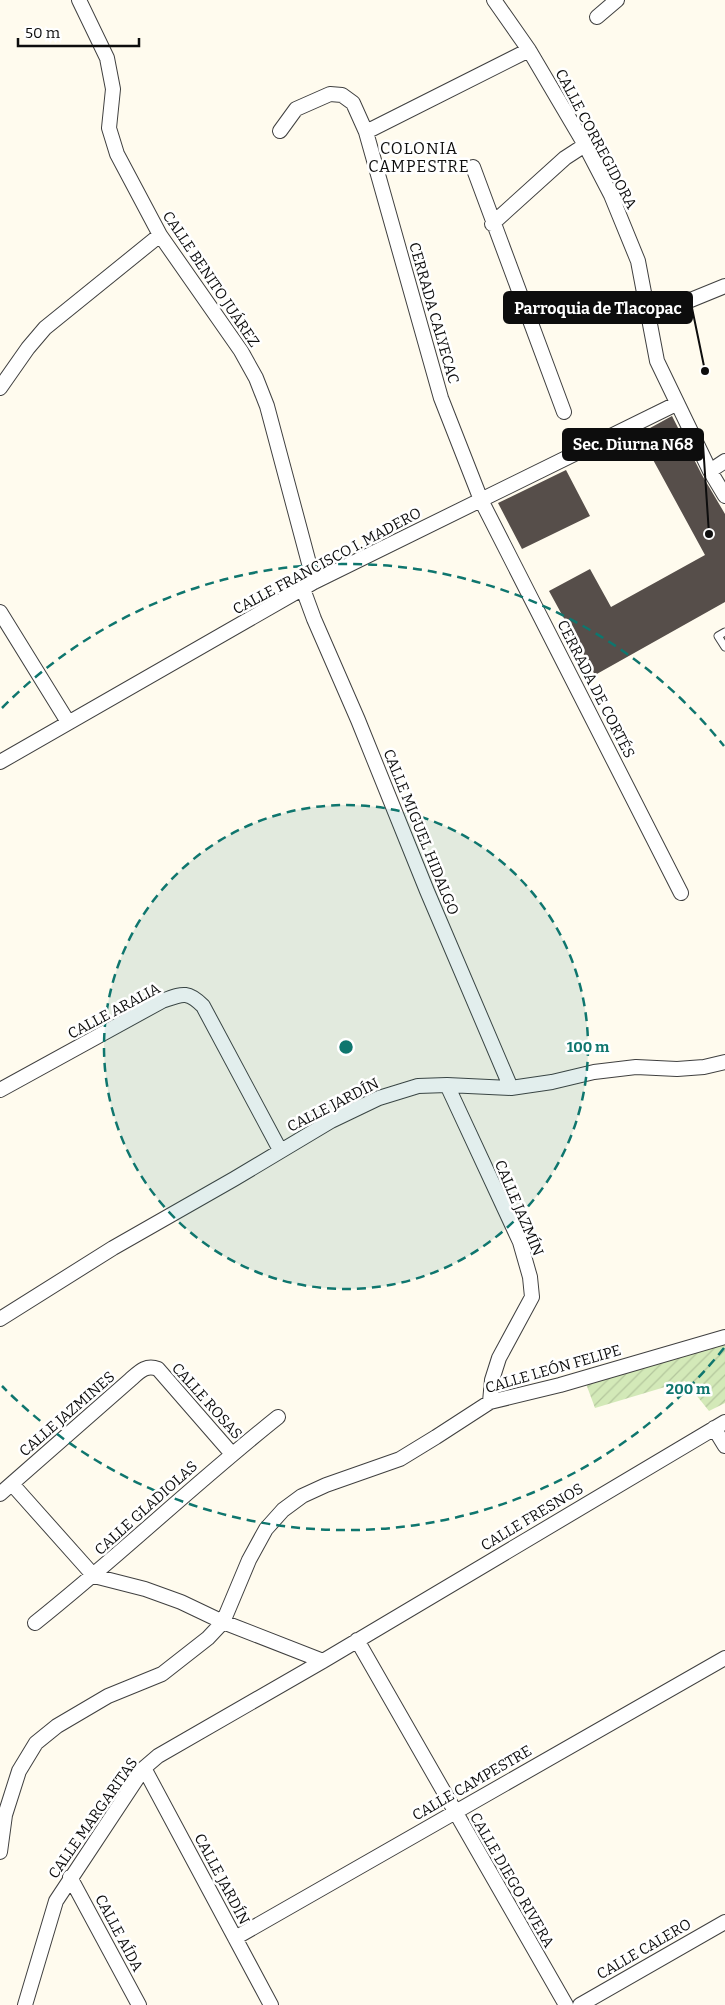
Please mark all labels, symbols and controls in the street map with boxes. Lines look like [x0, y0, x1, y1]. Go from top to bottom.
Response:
scale bar [18, 15, 139, 47]
text: 50 m [25, 24, 61, 42]
street label: CALLE CORREGIDORA [551, 66, 641, 212]
district label: COLONIA CAMPESTRE [368, 139, 470, 176]
street label: CALLE BENITO JUÁREZ [159, 208, 263, 350]
street label: CERRADA CALYECAC [405, 240, 463, 386]
callout: Parroquia de Tlacopac [504, 292, 692, 323]
text: Parroquia de Tlacopac [514, 299, 682, 318]
callout: Sec. Diurna N68 [563, 429, 703, 460]
text: Sec. Diurna N68 [573, 435, 693, 454]
street label: CALLE FRANCISCO I. MADERO [230, 504, 424, 618]
street label: CERRADA DE CORTÉS [553, 617, 639, 761]
street label: CALLE MIGUEL HIDALGO [379, 746, 463, 918]
street label: CALLE ARALIA [65, 979, 164, 1043]
centre of rings [337, 1038, 355, 1056]
text: 100 m [567, 1038, 610, 1056]
street label: CALLE JARDÍN [284, 1074, 382, 1136]
street label: CALLE JAZMÍN [491, 1157, 547, 1259]
street label: CALLE LEÓN FELIPE [483, 1341, 623, 1397]
street label: CALLE ROSAS [168, 1359, 246, 1443]
street label: CALLE JAZMINES [16, 1368, 118, 1460]
text: 200 m [666, 1380, 711, 1398]
street label: CALLE GLADIOLAS [91, 1457, 201, 1559]
street label: CALLE FRESNOS [478, 1479, 586, 1555]
street label: CALLE CAMPESTRE [409, 1741, 535, 1825]
street label: CALLE MARGARITAS [44, 1754, 142, 1882]
street label: CALLE DIEGO RIVERA [466, 1809, 558, 1951]
street label: CALLE JARDÍN [190, 1830, 254, 1928]
street label: CALLE AÍDA [91, 1891, 147, 1975]
street label: CALLE CALERO [594, 1915, 694, 1983]

